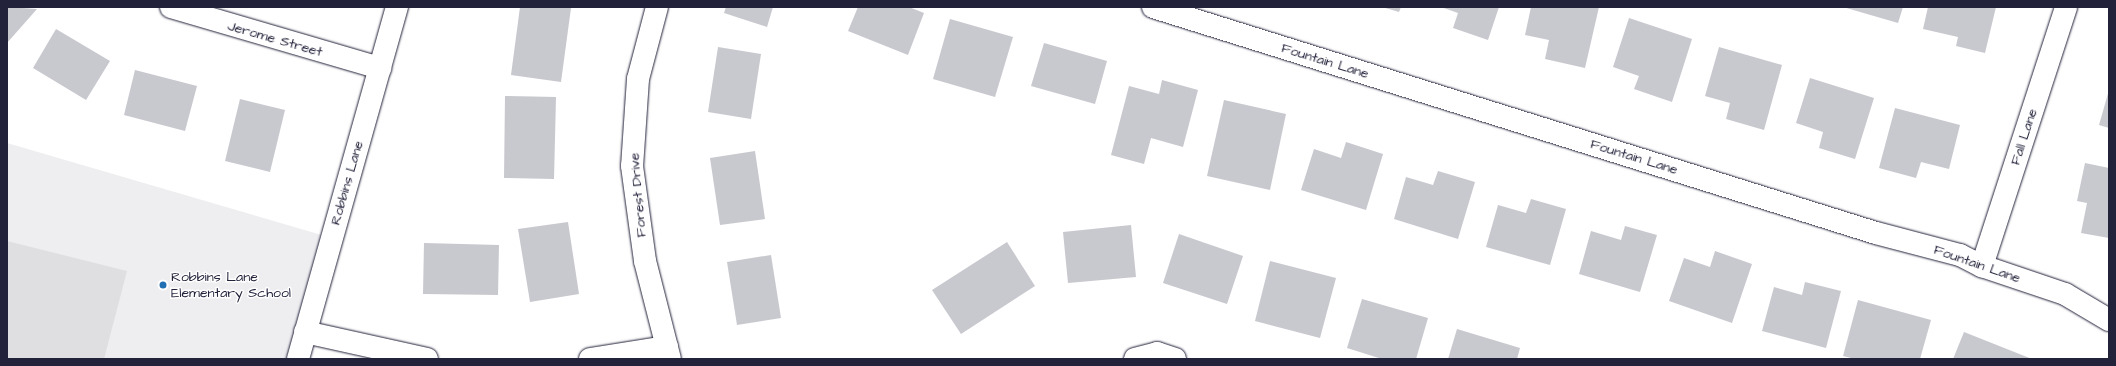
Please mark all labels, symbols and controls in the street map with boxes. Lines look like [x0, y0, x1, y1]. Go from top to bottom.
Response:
street label: Jerome Street [226, 17, 324, 61]
street label: Fountain Lane [1279, 40, 1371, 82]
street label: Fall Lane [2007, 107, 2041, 167]
street label: Fountain Lane [1588, 136, 1680, 178]
street label: Robbins Lane [327, 139, 367, 227]
street label: Forest Drive [626, 152, 650, 238]
street label: Fountain Lane [1931, 241, 2023, 287]
place label: Robbins Lane Elementary School [171, 269, 291, 302]
marker: Robbins Lane Elementary School [158, 280, 168, 290]

